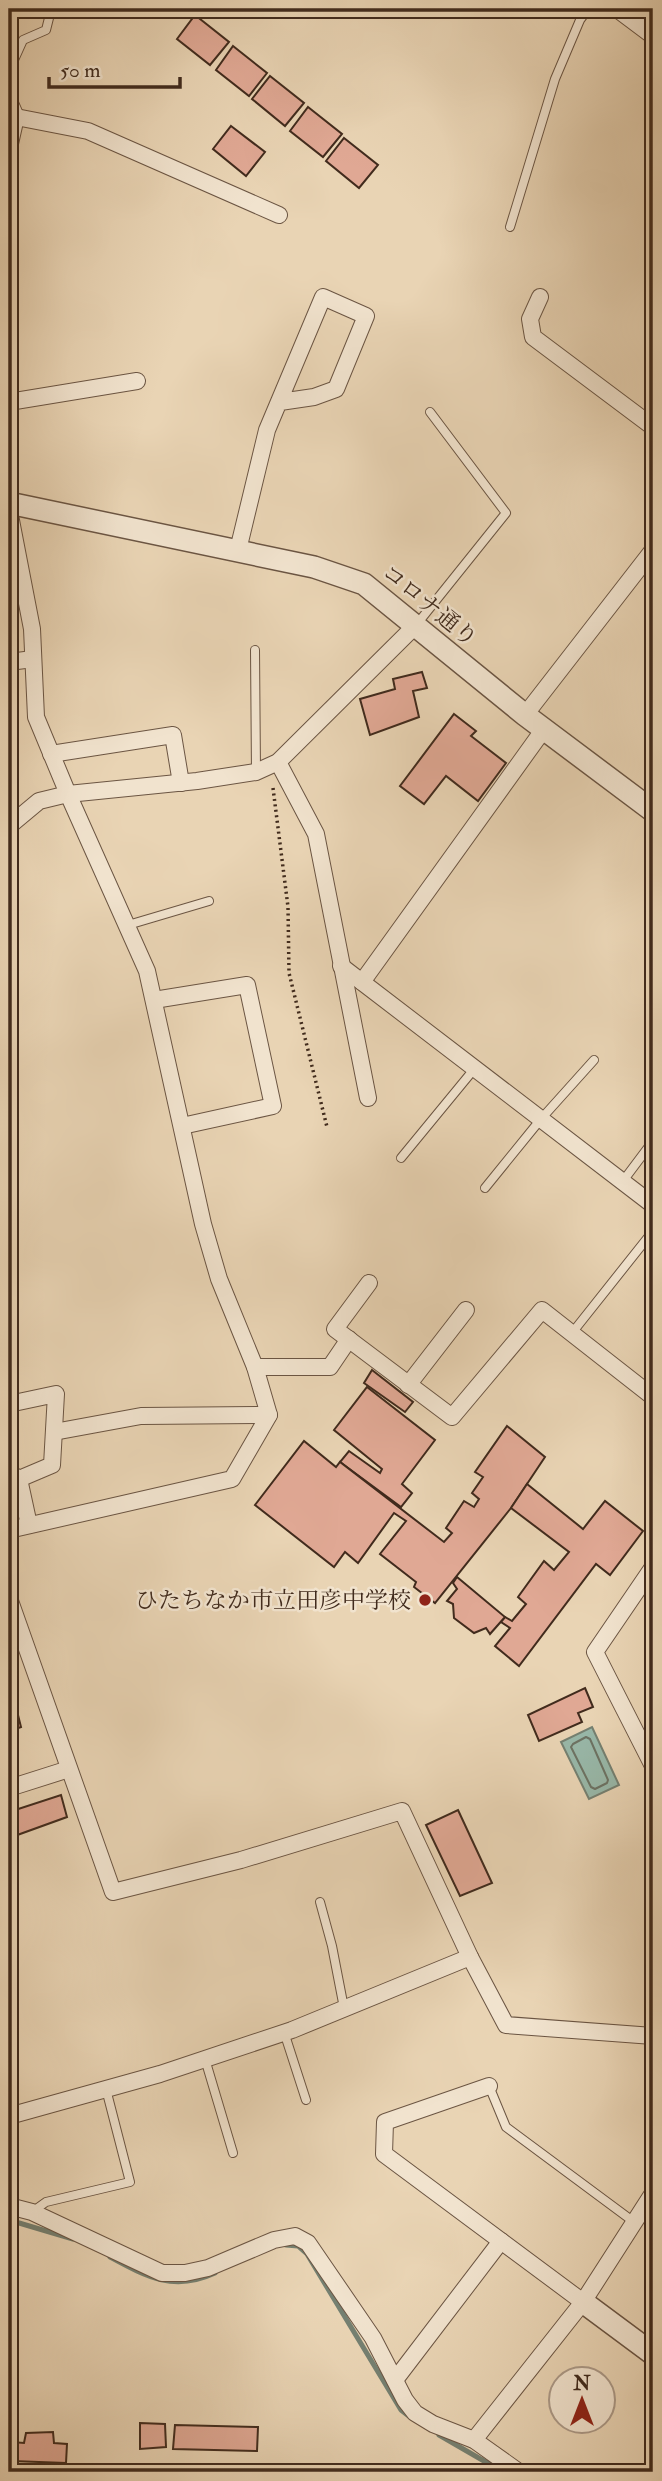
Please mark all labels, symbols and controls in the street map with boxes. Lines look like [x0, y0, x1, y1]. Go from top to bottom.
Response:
scale bar [49, 46, 180, 90]
text: 50 m [60, 57, 101, 84]
street label: コロナ通り [376, 558, 483, 653]
place label: ひたちなか市立田彦中学校 [135, 1586, 411, 1615]
marker: ひたちなか市立田彦中学校 [417, 1592, 433, 1608]
north arrow [546, 2366, 616, 2436]
text: N [572, 2372, 591, 2396]

